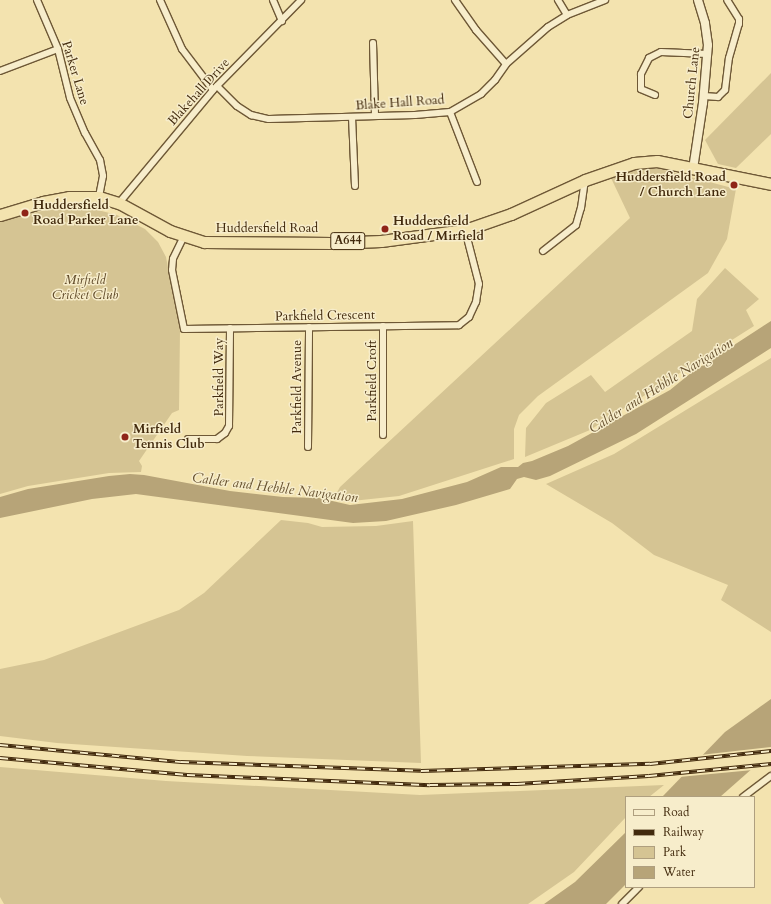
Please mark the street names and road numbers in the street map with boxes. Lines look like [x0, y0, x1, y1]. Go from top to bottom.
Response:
street label: Parker Lane [58, 39, 92, 107]
street label: Church Lane [680, 46, 704, 120]
street label: Blakehall Drive [165, 55, 233, 129]
street label: Blake Hall Road [355, 92, 445, 114]
street label: Huddersfield Road [216, 220, 318, 236]
road number: A644 [330, 231, 366, 251]
street label: Parkfield Crescent [275, 307, 375, 325]
street label: Parkfield Way [211, 338, 227, 416]
street label: Parkfield Avenue [289, 340, 305, 434]
street label: Parkfield Croft [364, 340, 380, 422]

